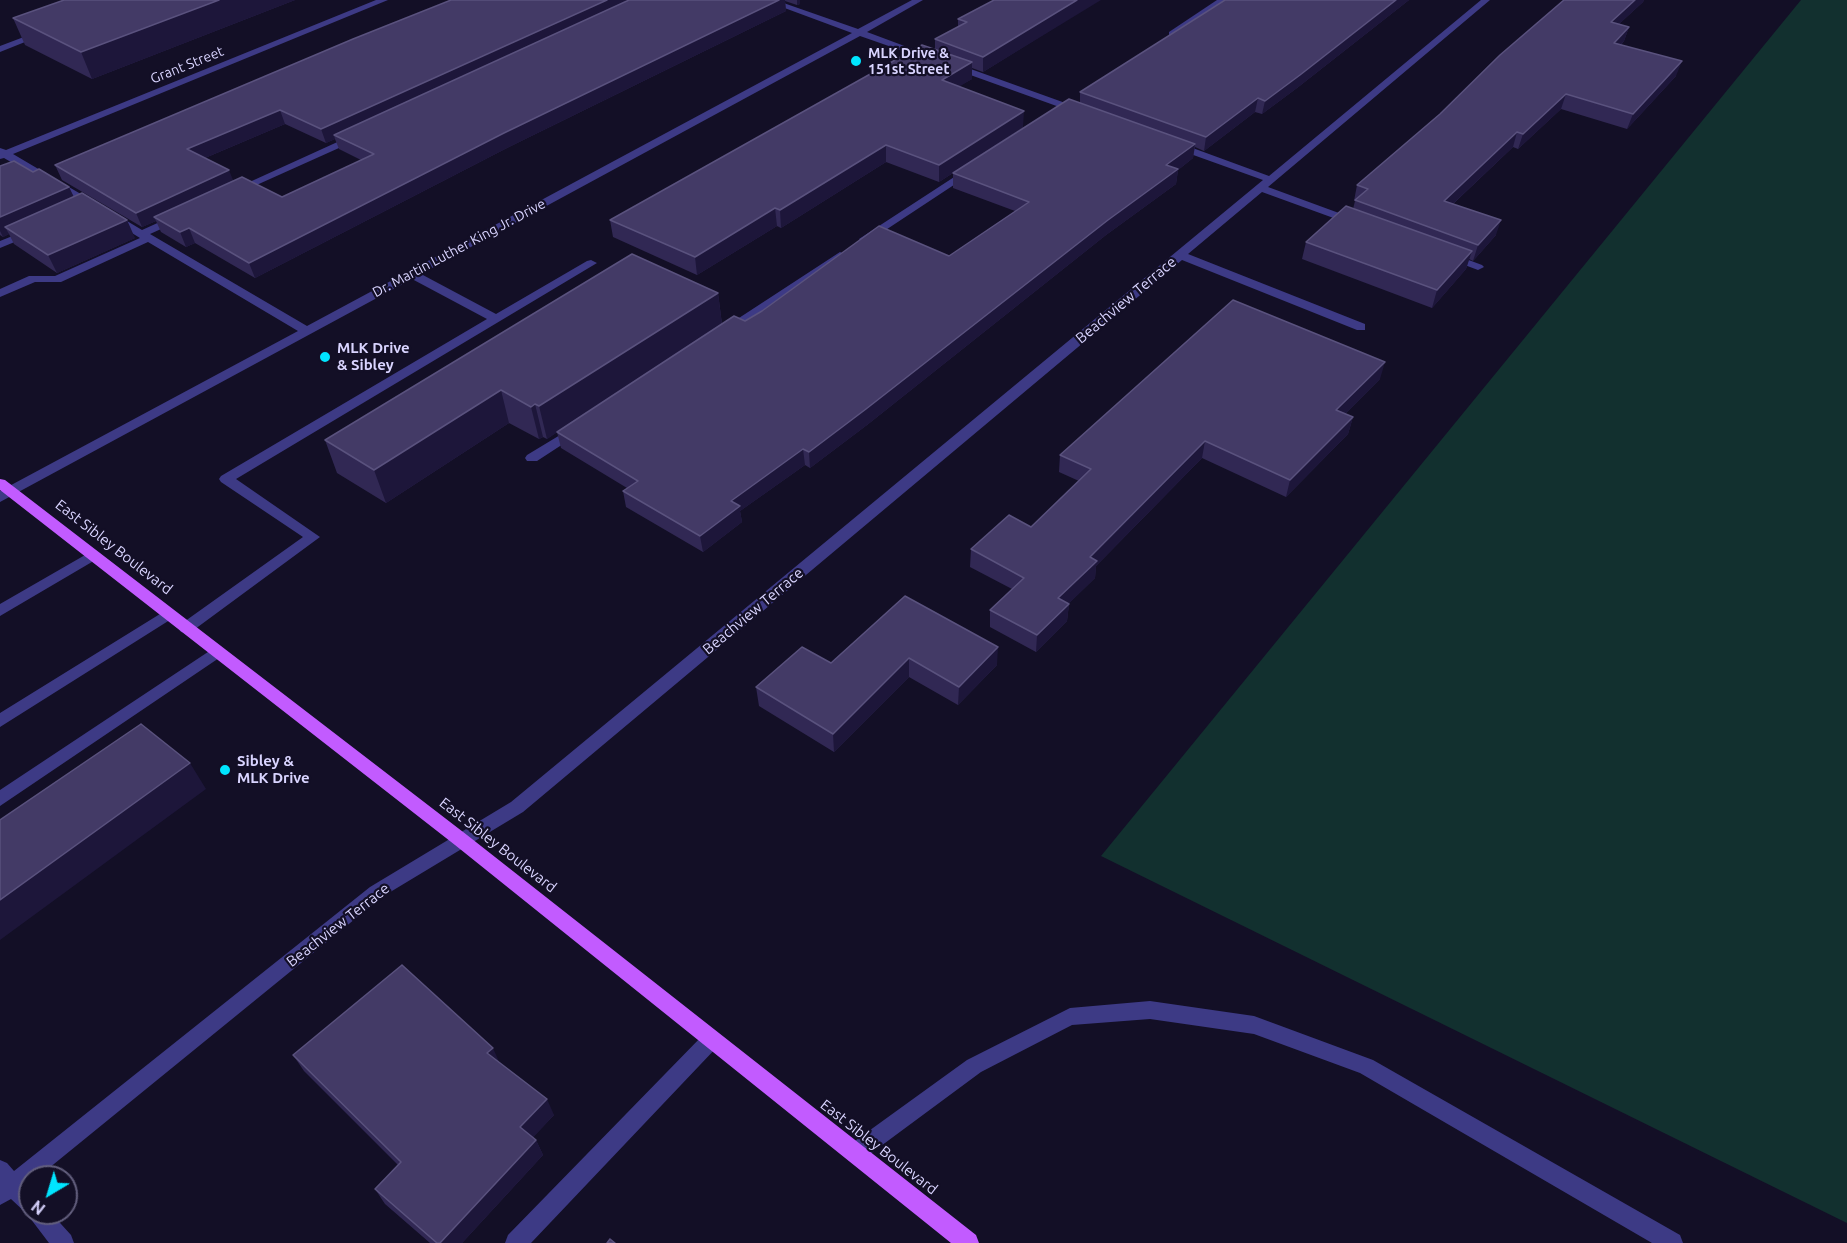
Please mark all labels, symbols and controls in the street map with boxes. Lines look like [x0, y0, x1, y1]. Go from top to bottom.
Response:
street label: Grant Street [148, 43, 226, 87]
place label: MLK Drive & 151st Street [868, 45, 949, 78]
marker: MLK Drive & 151st Street [849, 54, 863, 68]
street label: Dr. Martin Luther King Jr. Drive [370, 195, 548, 301]
street label: Beachview Terrace [1072, 253, 1180, 347]
place label: MLK Drive & Sibley [337, 339, 410, 374]
marker: MLK Drive & Sibley [318, 350, 332, 364]
street label: East Sibley Boulevard [52, 496, 176, 598]
street label: Beachview Terrace [699, 564, 807, 658]
place label: Sibley & MLK Drive [237, 752, 310, 787]
marker: Sibley & MLK Drive [218, 763, 232, 777]
street label: East Sibley Boulevard [436, 794, 560, 896]
street label: Beachview Terrace [283, 879, 393, 971]
street label: East Sibley Boulevard [817, 1096, 941, 1198]
north arrow [18, 1165, 78, 1225]
text: N [28, 1197, 48, 1218]

